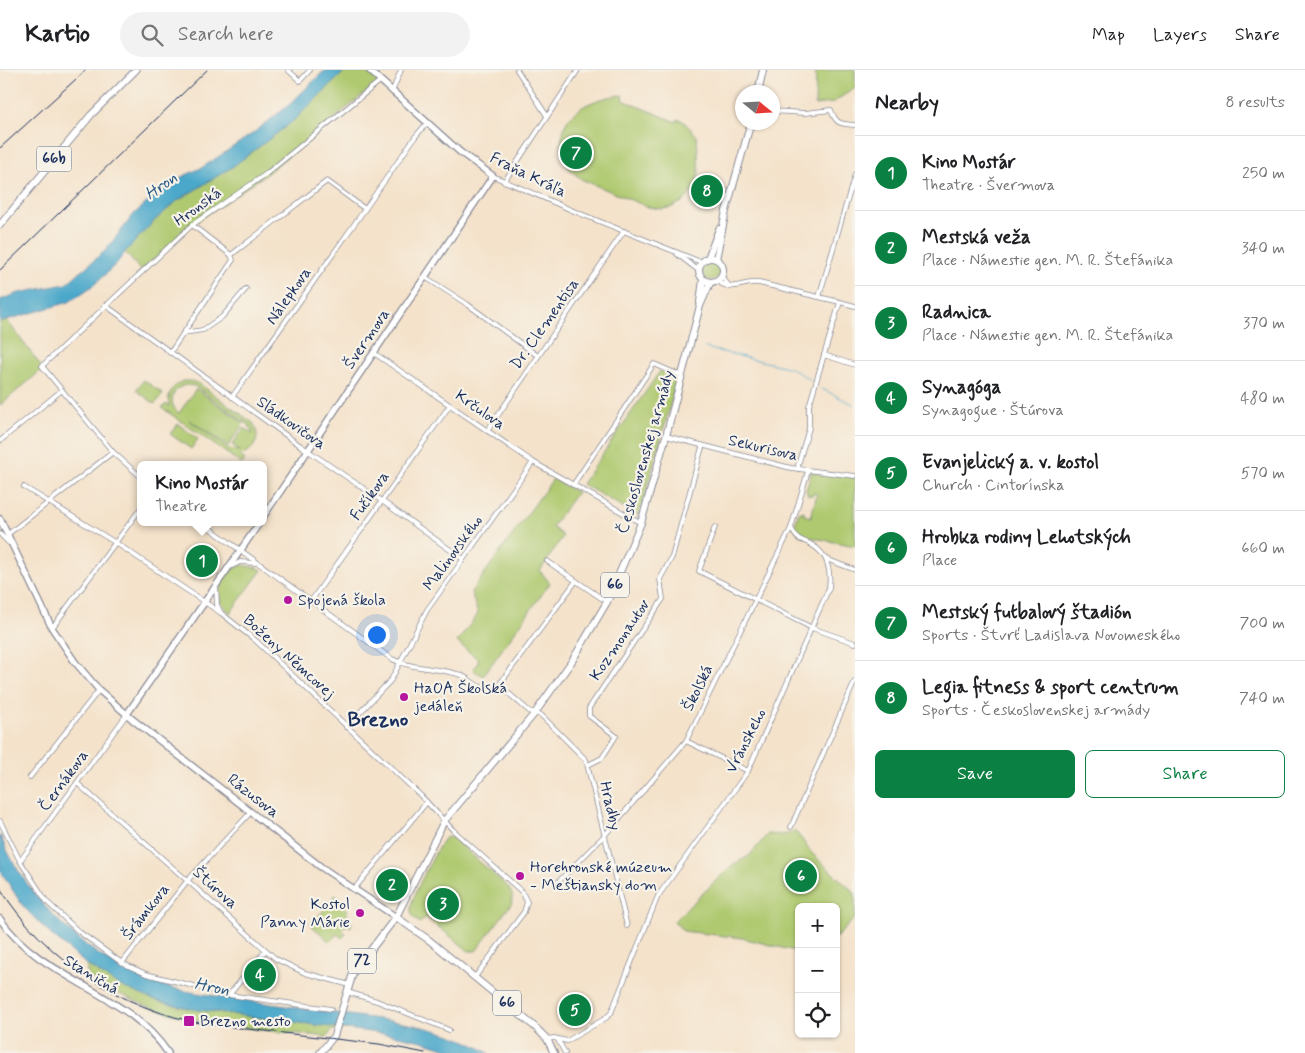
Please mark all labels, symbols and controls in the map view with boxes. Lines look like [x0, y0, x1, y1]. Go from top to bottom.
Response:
search box [120, 12, 470, 57]
text: Kartio [25, 19, 90, 50]
icon: search [138, 21, 166, 49]
text: Search here [178, 22, 274, 47]
text: Map [1092, 23, 1125, 47]
text: Layers [1153, 23, 1207, 47]
text: Share [1235, 23, 1280, 47]
north arrow [735, 85, 780, 130]
text: Nearby [875, 89, 939, 117]
text: 8 results [1225, 92, 1285, 113]
pin: 7 [560, 134, 592, 172]
road number: 66b [36, 146, 72, 172]
street label: Fraňa Kráľa [486, 147, 570, 203]
text: Kino Mostár [922, 150, 1016, 175]
text: 1 [887, 163, 895, 184]
text: 250 m [1242, 163, 1285, 184]
water label: Hron [140, 166, 182, 206]
pin: 8 [691, 172, 723, 210]
text: Theatre · Švermova [922, 175, 1055, 196]
street label: Hronská [170, 183, 226, 231]
text: Mestská veža [922, 225, 1031, 250]
text: 2 [887, 238, 895, 259]
text: 340 m [1241, 238, 1285, 259]
text: Place · Námestie gen. M. R. Štefánika [922, 250, 1173, 271]
street label: Nálepkova [262, 263, 316, 329]
street label: Dr. Clementisa [506, 274, 584, 374]
text: Radnica [922, 300, 991, 325]
street label: Švermova [339, 305, 395, 373]
text: 3 [887, 313, 895, 334]
text: 370 m [1243, 313, 1285, 334]
text: Place · Námestie gen. M. R. Štefánika [922, 325, 1173, 346]
street label: Československej armády [613, 368, 679, 536]
text: Synagóga [922, 375, 1001, 400]
street label: Krčulova [451, 385, 509, 435]
text: 4 [886, 388, 896, 409]
text: 480 m [1240, 388, 1285, 409]
street label: Sládkovičova [252, 391, 330, 455]
text: Synagogue · Štúrova [922, 400, 1064, 421]
street label: Sekurisova [726, 430, 800, 466]
text: Evanjelický a. v. kostol [922, 450, 1099, 475]
popup [137, 461, 267, 526]
text: 5 [886, 463, 896, 484]
text: 570 m [1241, 463, 1285, 484]
street label: Fučíkova [346, 467, 394, 525]
text: Kino Mostár [155, 471, 249, 496]
text: Church · Cintorínska [922, 475, 1065, 496]
text: Theatre [155, 496, 207, 517]
street label: Malinovského [418, 511, 488, 595]
text: Hrobka rodiny Lehotských [922, 525, 1131, 550]
text: 6 [887, 538, 895, 559]
text: 660 m [1241, 538, 1285, 559]
pin: 1 [186, 542, 218, 580]
text: Place [922, 550, 957, 571]
road number: 66 [601, 572, 629, 598]
place label: Spojená škola [298, 590, 386, 611]
marker: Spojená škola [282, 594, 294, 606]
street label: Kozmonautov [585, 595, 655, 685]
text: Mestský futbalový štadión [922, 600, 1132, 625]
street label: Boženy Němcovej [238, 610, 340, 704]
text: 7 [886, 613, 896, 634]
text: 700 m [1239, 613, 1285, 634]
your location [364, 622, 390, 648]
text: Sports · Štvrť Ladislava Novomeského [922, 625, 1180, 646]
street label: Školská [678, 661, 718, 715]
text: Legia fitness & sport centrum [922, 675, 1179, 700]
place label: HaOA Školská jedáleň [413, 678, 507, 717]
text: 8 [886, 688, 896, 709]
text: 740 m [1239, 688, 1285, 709]
marker: HaOA Školská jedáleň [398, 691, 410, 703]
text: Sports · Československej armády [922, 700, 1150, 721]
street label: Vránskeho [721, 705, 771, 777]
district label: Brezno [348, 706, 409, 734]
street label: Černákova [34, 746, 94, 816]
button: Save [875, 750, 1075, 798]
button: Share [1085, 750, 1285, 798]
street label: Rázusova [223, 769, 283, 823]
street label: Hradby [594, 779, 626, 833]
place label: Horehronské múzeum - Meštiansky dom [530, 857, 672, 896]
pin: 6 [785, 857, 817, 895]
street label: Štúrova [188, 862, 242, 914]
pin: 2 [376, 866, 408, 904]
marker: Horehronské múzeum - Meštiansky dom [514, 870, 526, 882]
street label: Šrámkova [118, 880, 174, 944]
pin: 3 [427, 885, 459, 923]
place label: Kostol Panny Márie [260, 894, 350, 933]
map controls [795, 903, 840, 1038]
button: + [795, 903, 840, 948]
marker: Kostol Panny Márie [354, 907, 366, 919]
road number: 72 [348, 948, 376, 974]
button: − [795, 948, 840, 993]
street label: Staničná [59, 950, 123, 1000]
pin: 4 [244, 956, 276, 994]
water label: Hron [193, 972, 231, 1002]
road number: 66 [493, 990, 521, 1016]
pin: 5 [559, 991, 591, 1029]
button: locate [795, 993, 840, 1038]
place label: Brezno mesto [200, 1011, 291, 1032]
marker: Brezno mesto [182, 1014, 196, 1028]

